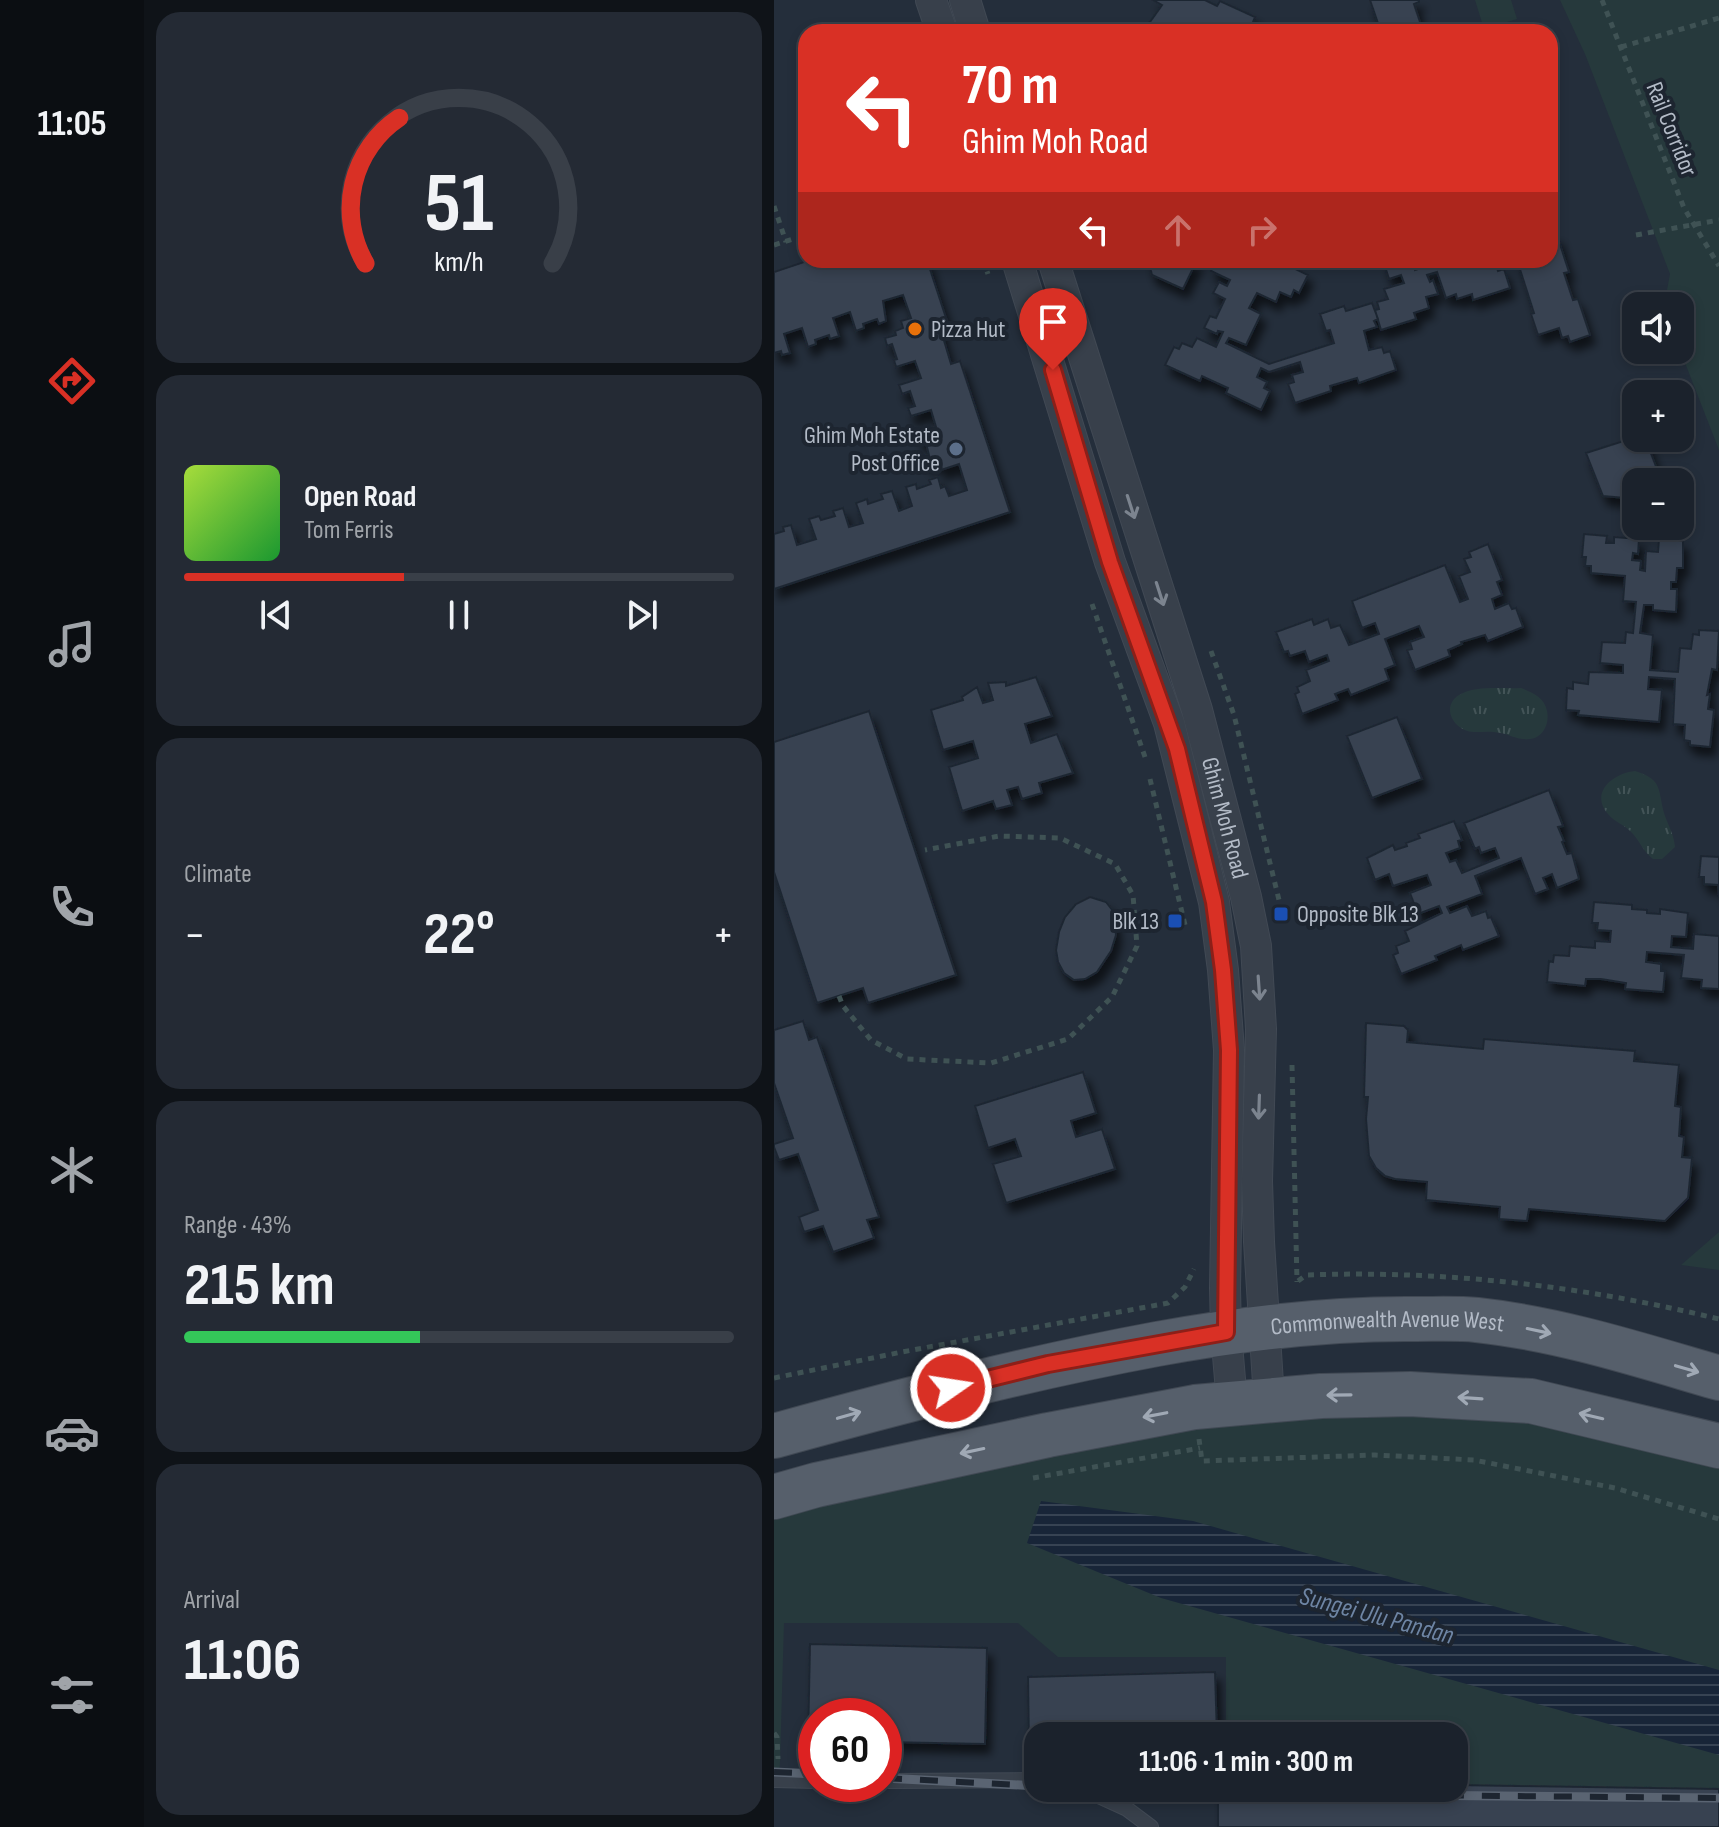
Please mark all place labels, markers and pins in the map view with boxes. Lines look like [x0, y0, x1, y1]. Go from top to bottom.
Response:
pin [1019, 288, 1087, 370]
place label: Pizza Hut [931, 315, 1005, 344]
marker: Pizza Hut [906, 320, 924, 338]
place label: Ghim Moh Estate Post Office [804, 421, 940, 478]
marker: Ghim Moh Estate Post Office [947, 440, 965, 458]
place label: Opposite Blk 13 [1297, 900, 1419, 929]
marker: Opposite Blk 13 [1272, 905, 1290, 923]
place label: Blk 13 [1112, 907, 1159, 936]
marker: Blk 13 [1166, 912, 1184, 930]

